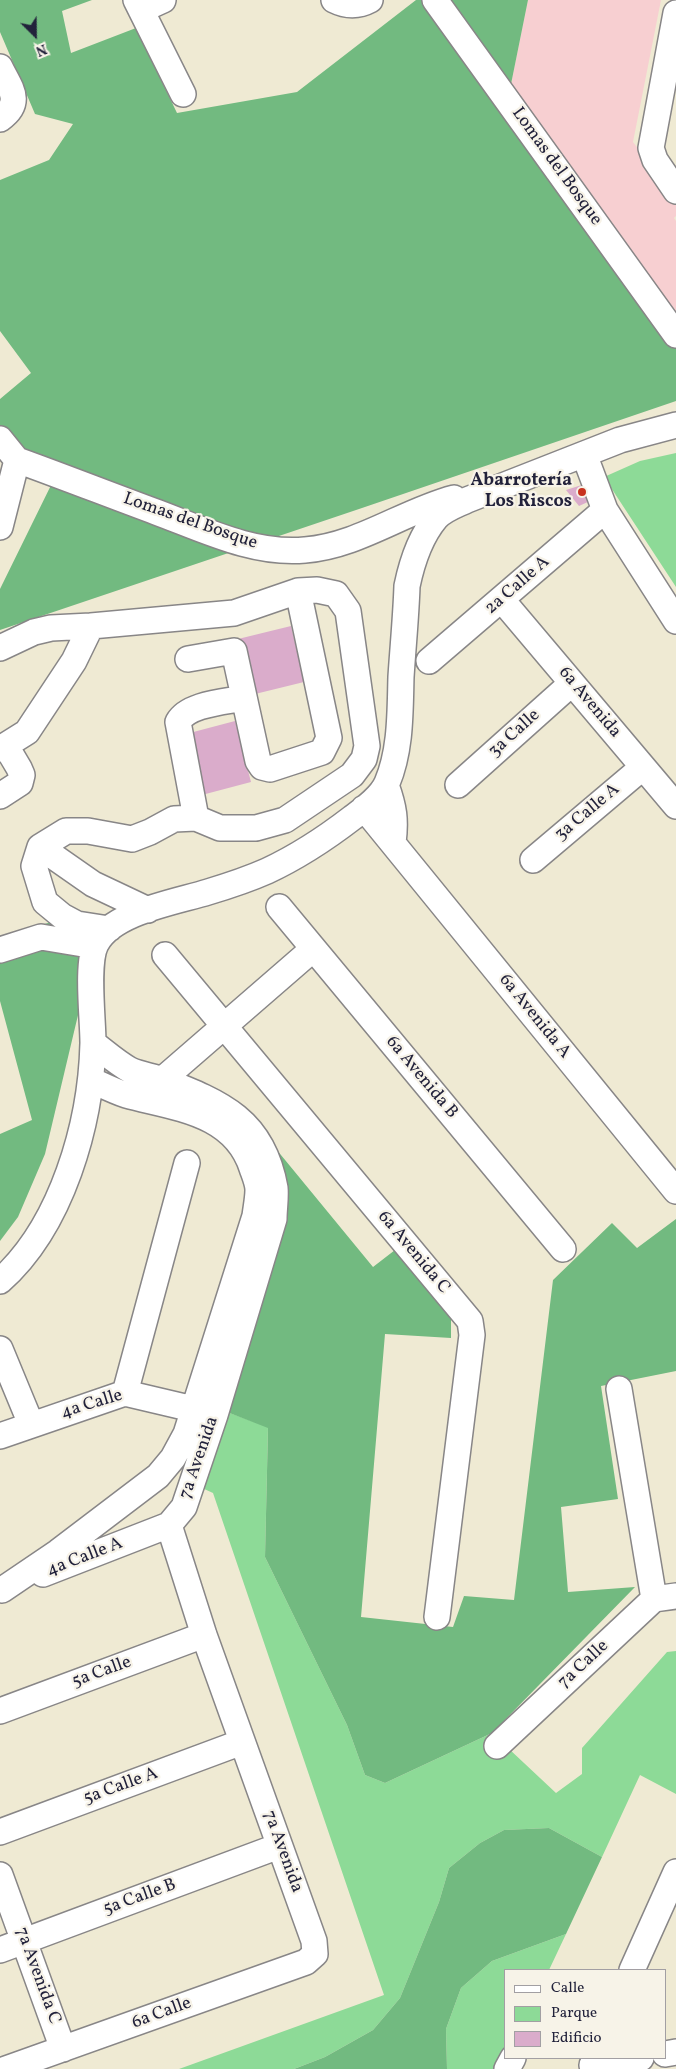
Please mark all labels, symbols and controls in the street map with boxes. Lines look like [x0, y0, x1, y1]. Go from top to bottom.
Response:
north arrow [10, 10, 60, 60]
text: N [33, 39, 49, 60]
street label: Lomas del Bosque [506, 104, 606, 230]
place label: Abarrotería Los Riscos [471, 471, 572, 514]
marker: Abarrotería Los Riscos [576, 486, 588, 498]
street label: Lomas del Bosque [120, 489, 260, 555]
street label: 2a Calle A [481, 552, 555, 620]
street label: 6a Avenida [553, 663, 625, 743]
street label: 3a Calle [485, 705, 545, 763]
street label: 3a Calle A [551, 780, 625, 846]
street label: 6a Avenida A [493, 970, 575, 1064]
street label: 6a Avenida B [380, 1032, 462, 1124]
street label: 6a Avenida C [372, 1207, 454, 1299]
street label: 4a Calle [59, 1385, 125, 1425]
street label: 7a Avenida [176, 1414, 224, 1502]
street label: 4a Calle A [44, 1534, 126, 1582]
street label: 7a Calle [554, 1636, 614, 1694]
street label: 5a Calle [70, 1652, 134, 1694]
street label: 5a Calle A [81, 1764, 161, 1810]
street label: 7a Avenida [257, 1808, 307, 1896]
street label: 5a Calle B [101, 1875, 179, 1921]
street label: 7a Avenida C [10, 1925, 64, 2027]
legend [503, 1969, 666, 2059]
text: Calle [551, 1978, 584, 1999]
street label: 6a Calle [129, 1993, 195, 2035]
text: Parque [551, 2003, 597, 2024]
text: Edificio [551, 2028, 602, 2049]

